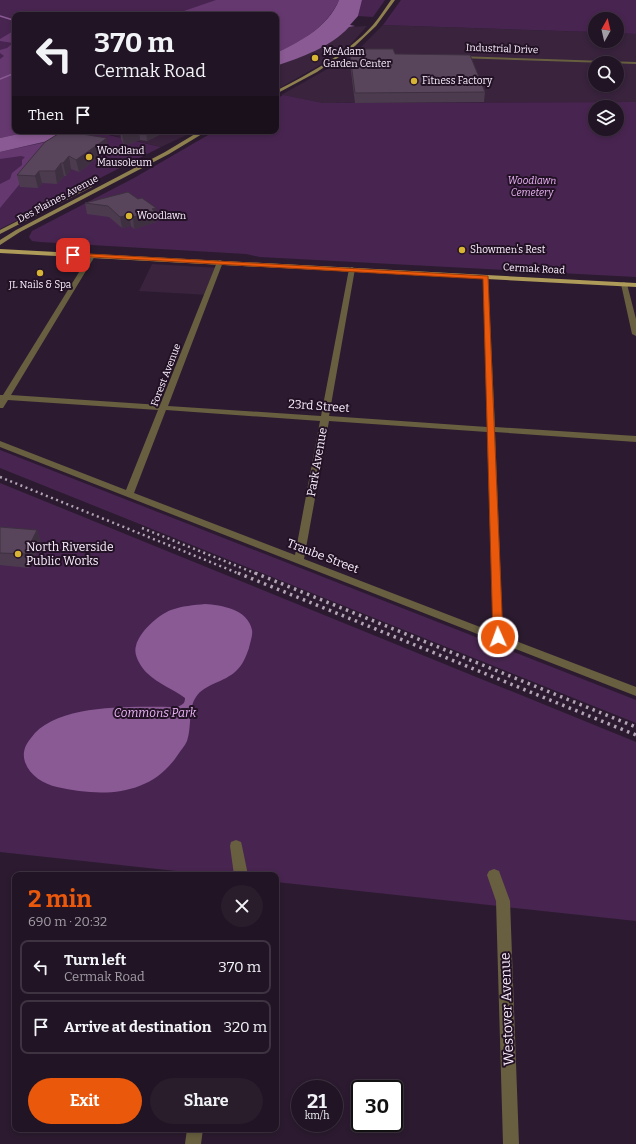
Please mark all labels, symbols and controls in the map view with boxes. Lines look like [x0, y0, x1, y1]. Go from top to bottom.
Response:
north arrow [588, 12, 624, 48]
map controls [588, 12, 624, 136]
text: 370 m [94, 26, 174, 59]
icon: left [28, 28, 80, 80]
street label: Industrial Drive [466, 42, 538, 56]
place label: McAdam Garden Center [323, 46, 392, 70]
marker: McAdam Garden Center [310, 53, 320, 63]
button: search [588, 56, 624, 92]
text: Cermak Road [94, 60, 206, 82]
place label: Fitness Factory [422, 75, 493, 87]
marker: Fitness Factory [409, 76, 419, 86]
button: layers [588, 100, 624, 136]
icon: arrive [72, 104, 94, 126]
text: Then [28, 106, 64, 124]
place label: Woodland Mausoleum [97, 145, 152, 169]
marker: Woodland Mausoleum [84, 152, 94, 162]
street label: Des Plaines Avenue [15, 173, 101, 225]
park label: Woodlawn Cemetery [508, 175, 556, 199]
place label: Woodlawn [137, 210, 187, 222]
marker: Woodlawn [124, 211, 134, 221]
pin [56, 238, 90, 272]
icon: arrive [62, 244, 84, 266]
place label: Showmen's Rest [470, 244, 546, 256]
marker: Showmen's Rest [457, 245, 467, 255]
street label: Cermak Road [503, 261, 565, 277]
marker: JL Nails & Spa [35, 268, 45, 278]
place label: JL Nails & Spa [8, 279, 72, 291]
street label: Forest Avenue [149, 342, 183, 408]
street label: 23rd Street [288, 397, 351, 415]
street label: Park Avenue [304, 426, 330, 498]
street label: Traube Street [285, 536, 361, 576]
place label: North Riverside Public Works [26, 540, 114, 568]
marker: North Riverside Public Works [13, 549, 23, 559]
position arrow [477, 616, 519, 658]
park label: Commons Park [114, 706, 197, 720]
text: 2 min [28, 885, 92, 913]
button: close [221, 885, 263, 927]
text: 690 m · 20:32 [28, 914, 107, 929]
text: Turn left [64, 951, 126, 969]
street label: Westover Avenue [497, 952, 517, 1066]
icon: left [30, 956, 52, 978]
text: 370 m [218, 958, 261, 976]
text: Cermak Road [64, 969, 145, 984]
icon: arrive [30, 1016, 52, 1038]
text: Arrive at destination [64, 1018, 211, 1036]
text: 320 m [223, 1018, 267, 1036]
button: Exit [28, 1078, 142, 1124]
button: Share [150, 1078, 263, 1124]
speed limit sign: 30 [351, 1080, 403, 1132]
text: 21 [307, 1089, 327, 1113]
text: km/h [305, 1110, 329, 1122]

